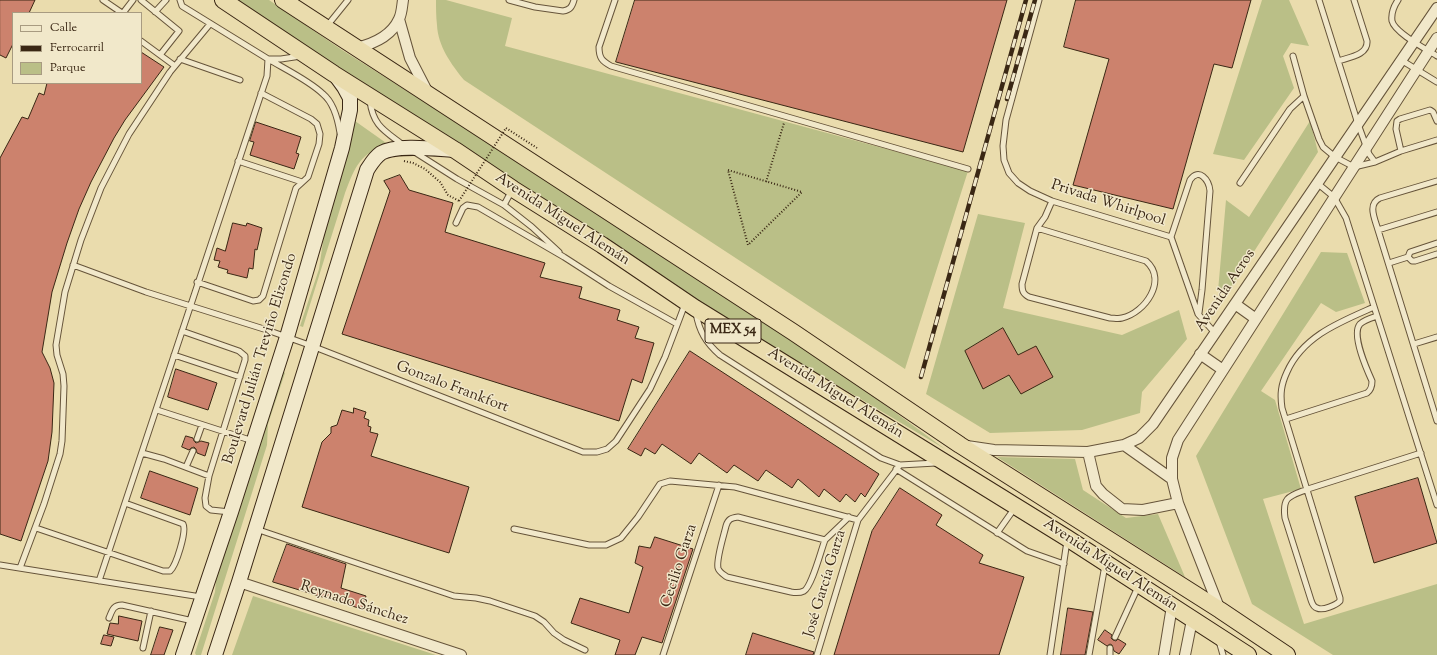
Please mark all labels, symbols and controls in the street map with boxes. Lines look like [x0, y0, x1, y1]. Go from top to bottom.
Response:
legend [12, 12, 142, 84]
text: Calle [50, 19, 77, 37]
text: Ferrocarril [50, 39, 104, 57]
text: Parque [50, 59, 86, 77]
street label: Avenida Miguel Alemán [491, 170, 633, 270]
street label: Privada Whirlpool [1049, 177, 1167, 231]
street label: Avenida Acros [1192, 246, 1260, 336]
street label: Boulevard Julián Treviño Elizondo [220, 251, 302, 467]
road number: MEX 54 [705, 319, 761, 343]
street label: Avenida Miguel Alemán [764, 345, 906, 443]
street label: Gonzalo Frankfort [393, 358, 511, 418]
street label: Avenida Miguel Alemán [1039, 516, 1181, 616]
street label: Cecilio Garza [658, 522, 702, 610]
street label: José García Garza [801, 528, 851, 640]
street label: Reynado Sánchez [298, 578, 410, 630]

